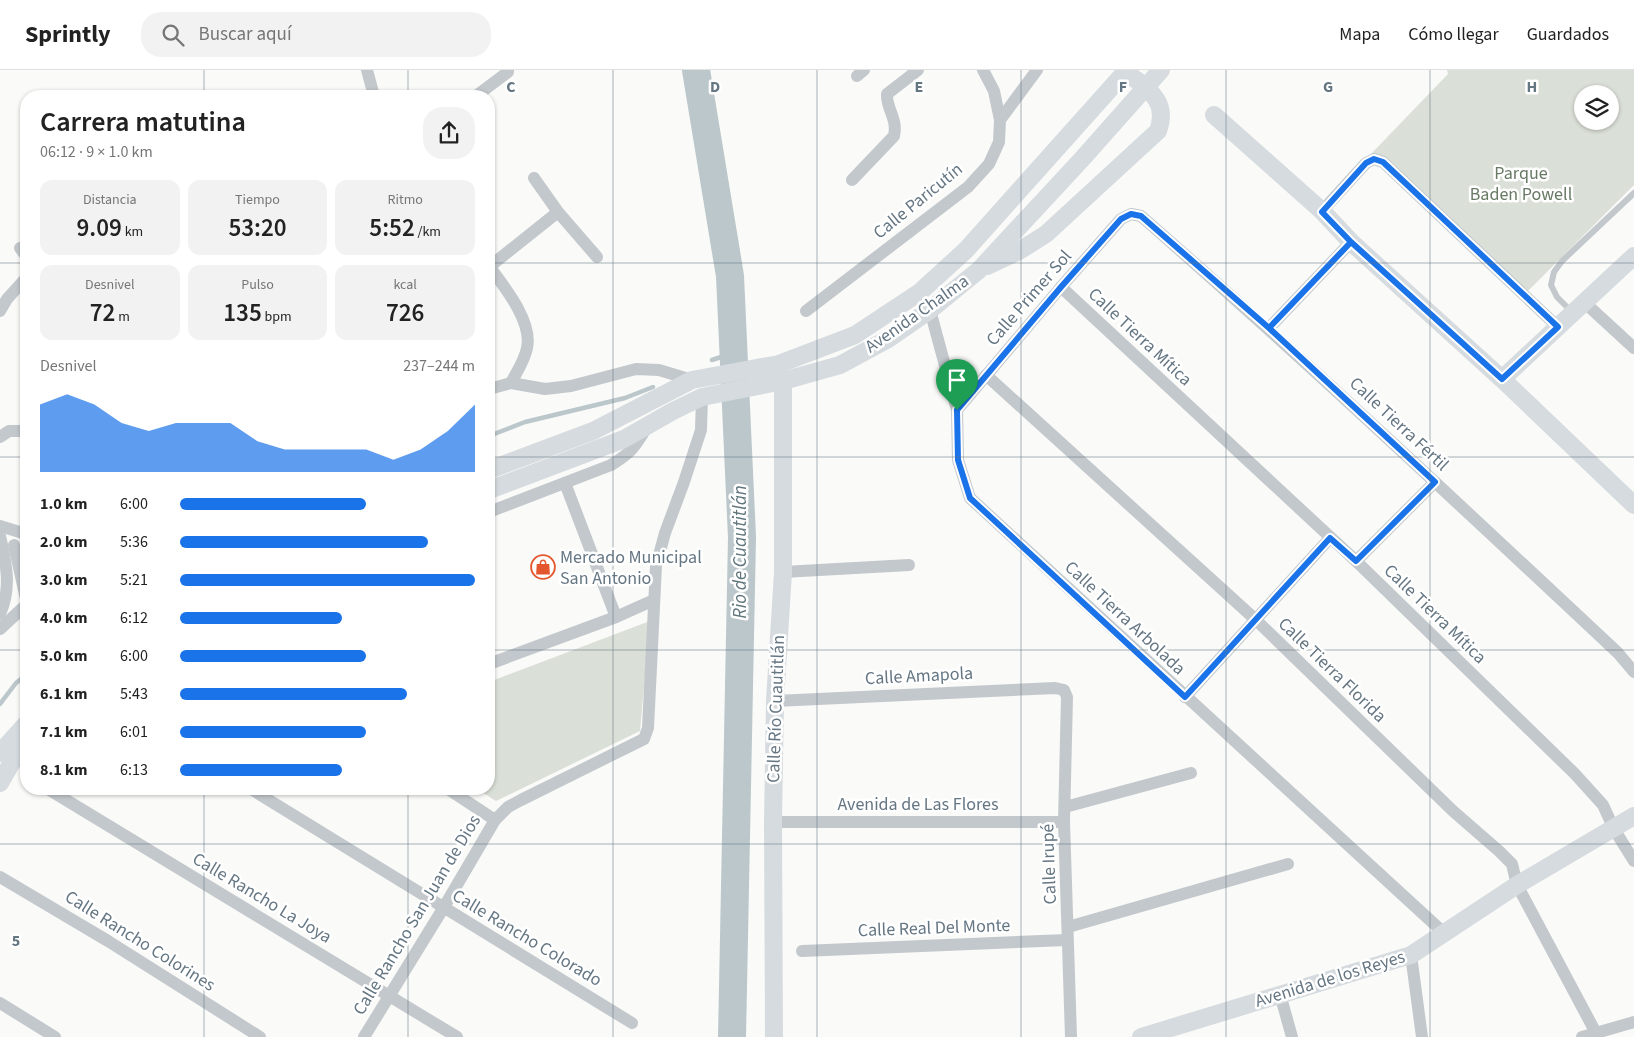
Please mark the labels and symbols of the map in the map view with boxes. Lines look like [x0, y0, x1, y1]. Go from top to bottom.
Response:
text: C [506, 76, 516, 98]
text: D [710, 76, 720, 98]
text: E [915, 76, 923, 98]
text: F [1119, 76, 1127, 98]
text: G [1323, 76, 1333, 98]
text: H [1527, 76, 1537, 98]
street label: Calle Paricutín [868, 157, 968, 245]
park label: Parque Baden Powell [1470, 161, 1572, 207]
street label: Calle Primer Sol [980, 245, 1078, 351]
street label: Avenida Chalma [860, 269, 974, 359]
street label: Calle Tierra Mítica [1082, 282, 1198, 392]
pin [936, 359, 978, 410]
street label: Calle Tierra Fértil [1344, 371, 1454, 477]
water label: Rio de Cuautitlán [727, 485, 754, 619]
place label: Mercado Municipal San Antonio [560, 545, 702, 591]
shop icon: Mercado Municipal San Antonio [530, 554, 556, 580]
street label: Calle Tierra Arbolada [1059, 555, 1191, 681]
street label: Calle Tierra Mítica [1378, 558, 1492, 670]
street label: Calle Tierra Florida [1272, 612, 1392, 728]
street label: Calle Río Cuautitlán [761, 635, 791, 783]
street label: Calle Amapola [864, 661, 974, 691]
street label: Avenida de Las Flores [837, 792, 999, 817]
street label: Calle Rancho San Juan de Dios [347, 810, 487, 1020]
street label: Calle Irupé [1035, 823, 1063, 905]
street label: Calle Rancho La Joya [188, 847, 336, 949]
street label: Calle Rancho Colorado [447, 883, 607, 993]
street label: Calle Rancho Colorines [60, 885, 220, 997]
street label: Calle Real Del Monte [857, 913, 1011, 943]
text: 5 [12, 930, 20, 952]
street label: Avenida de los Reyes [1252, 944, 1408, 1014]

